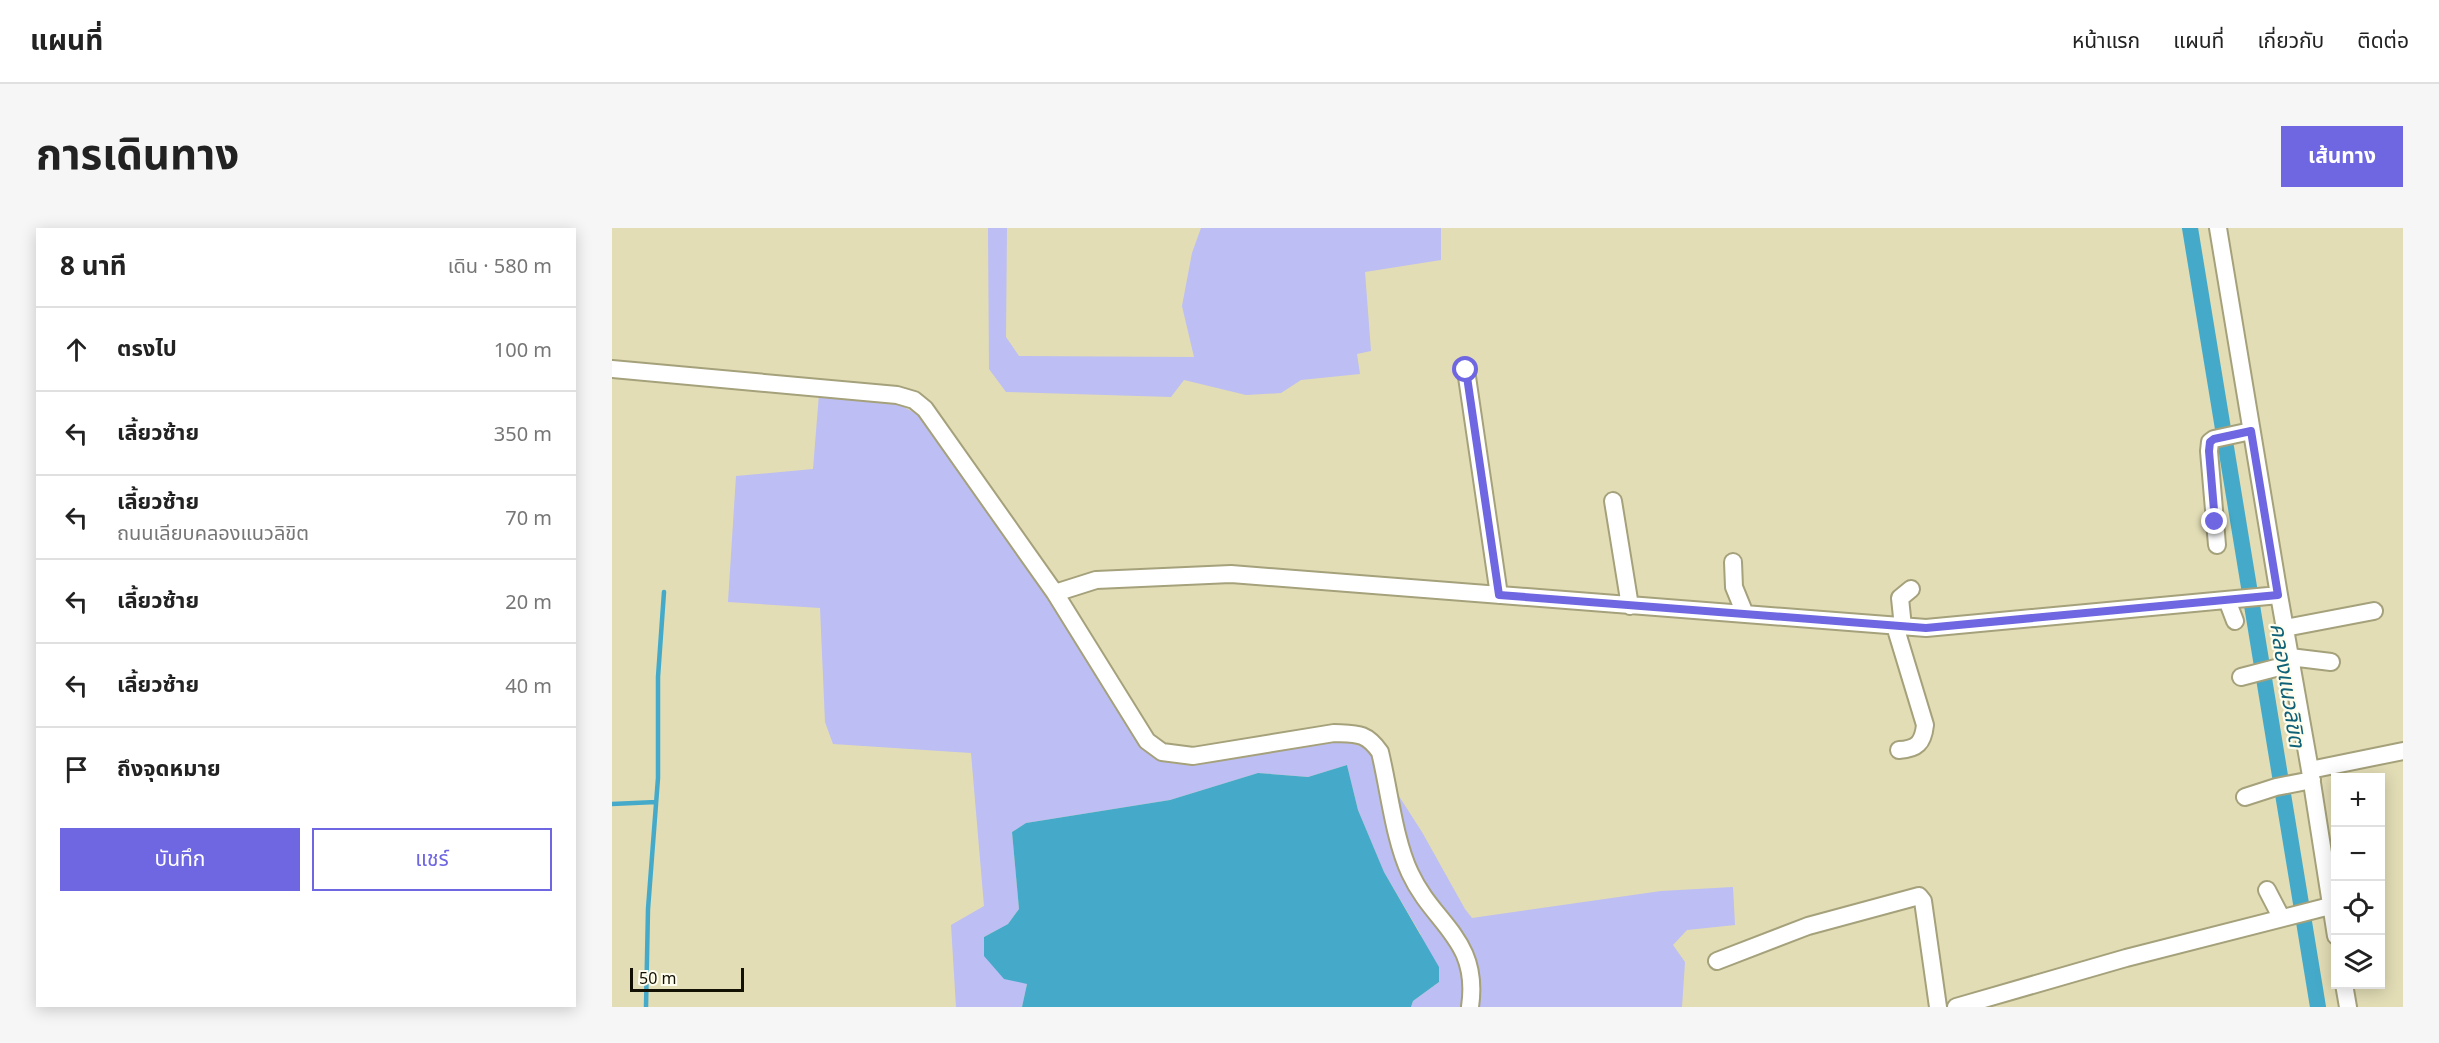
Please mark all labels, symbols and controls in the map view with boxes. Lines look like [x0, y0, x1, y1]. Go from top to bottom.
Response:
text: แผนที่ [30, 20, 103, 58]
text: หน้าแรก [2072, 26, 2140, 54]
text: แผนที่ [2173, 26, 2224, 54]
text: เกี่ยวกับ [2257, 26, 2324, 54]
text: ติดต่อ [2357, 26, 2409, 54]
text: การเดินทาง [36, 124, 239, 181]
button: เส้นทาง [2281, 126, 2403, 187]
text: 8 นาที [60, 247, 126, 283]
text: เดิน · 580 m [448, 252, 552, 279]
text: ตรงไป [117, 332, 177, 362]
icon: ahead [60, 333, 93, 366]
text: 100 m [494, 336, 552, 363]
route start [1452, 356, 1478, 382]
text: เลี้ยวซ้าย [117, 416, 199, 446]
icon: left [60, 417, 93, 450]
text: 350 m [494, 420, 552, 447]
text: เลี้ยวซ้าย [117, 485, 199, 515]
icon: left [60, 501, 93, 534]
text: 70 m [505, 504, 552, 531]
route end [2201, 508, 2227, 534]
text: ถนนเลียบคลองแนวลิขิต [117, 519, 309, 546]
text: เลี้ยวซ้าย [117, 584, 199, 614]
icon: left [60, 585, 93, 618]
text: 20 m [505, 588, 552, 615]
water label: คลองแนวลิขิต [2264, 620, 2314, 750]
text: เลี้ยวซ้าย [117, 668, 199, 698]
icon: left [60, 669, 93, 702]
text: 40 m [505, 672, 552, 699]
text: ถึงจุดหมาย [117, 752, 221, 782]
icon: arrive [60, 753, 93, 786]
map controls [2331, 773, 2385, 989]
button: + [2331, 773, 2385, 827]
button: − [2331, 827, 2385, 881]
button: บันทึก [60, 828, 300, 891]
button: แชร์ [312, 828, 552, 891]
button: locate [2331, 881, 2385, 935]
button: layers [2331, 935, 2385, 989]
scale bar [630, 965, 744, 992]
text: 50 m [639, 967, 676, 989]

